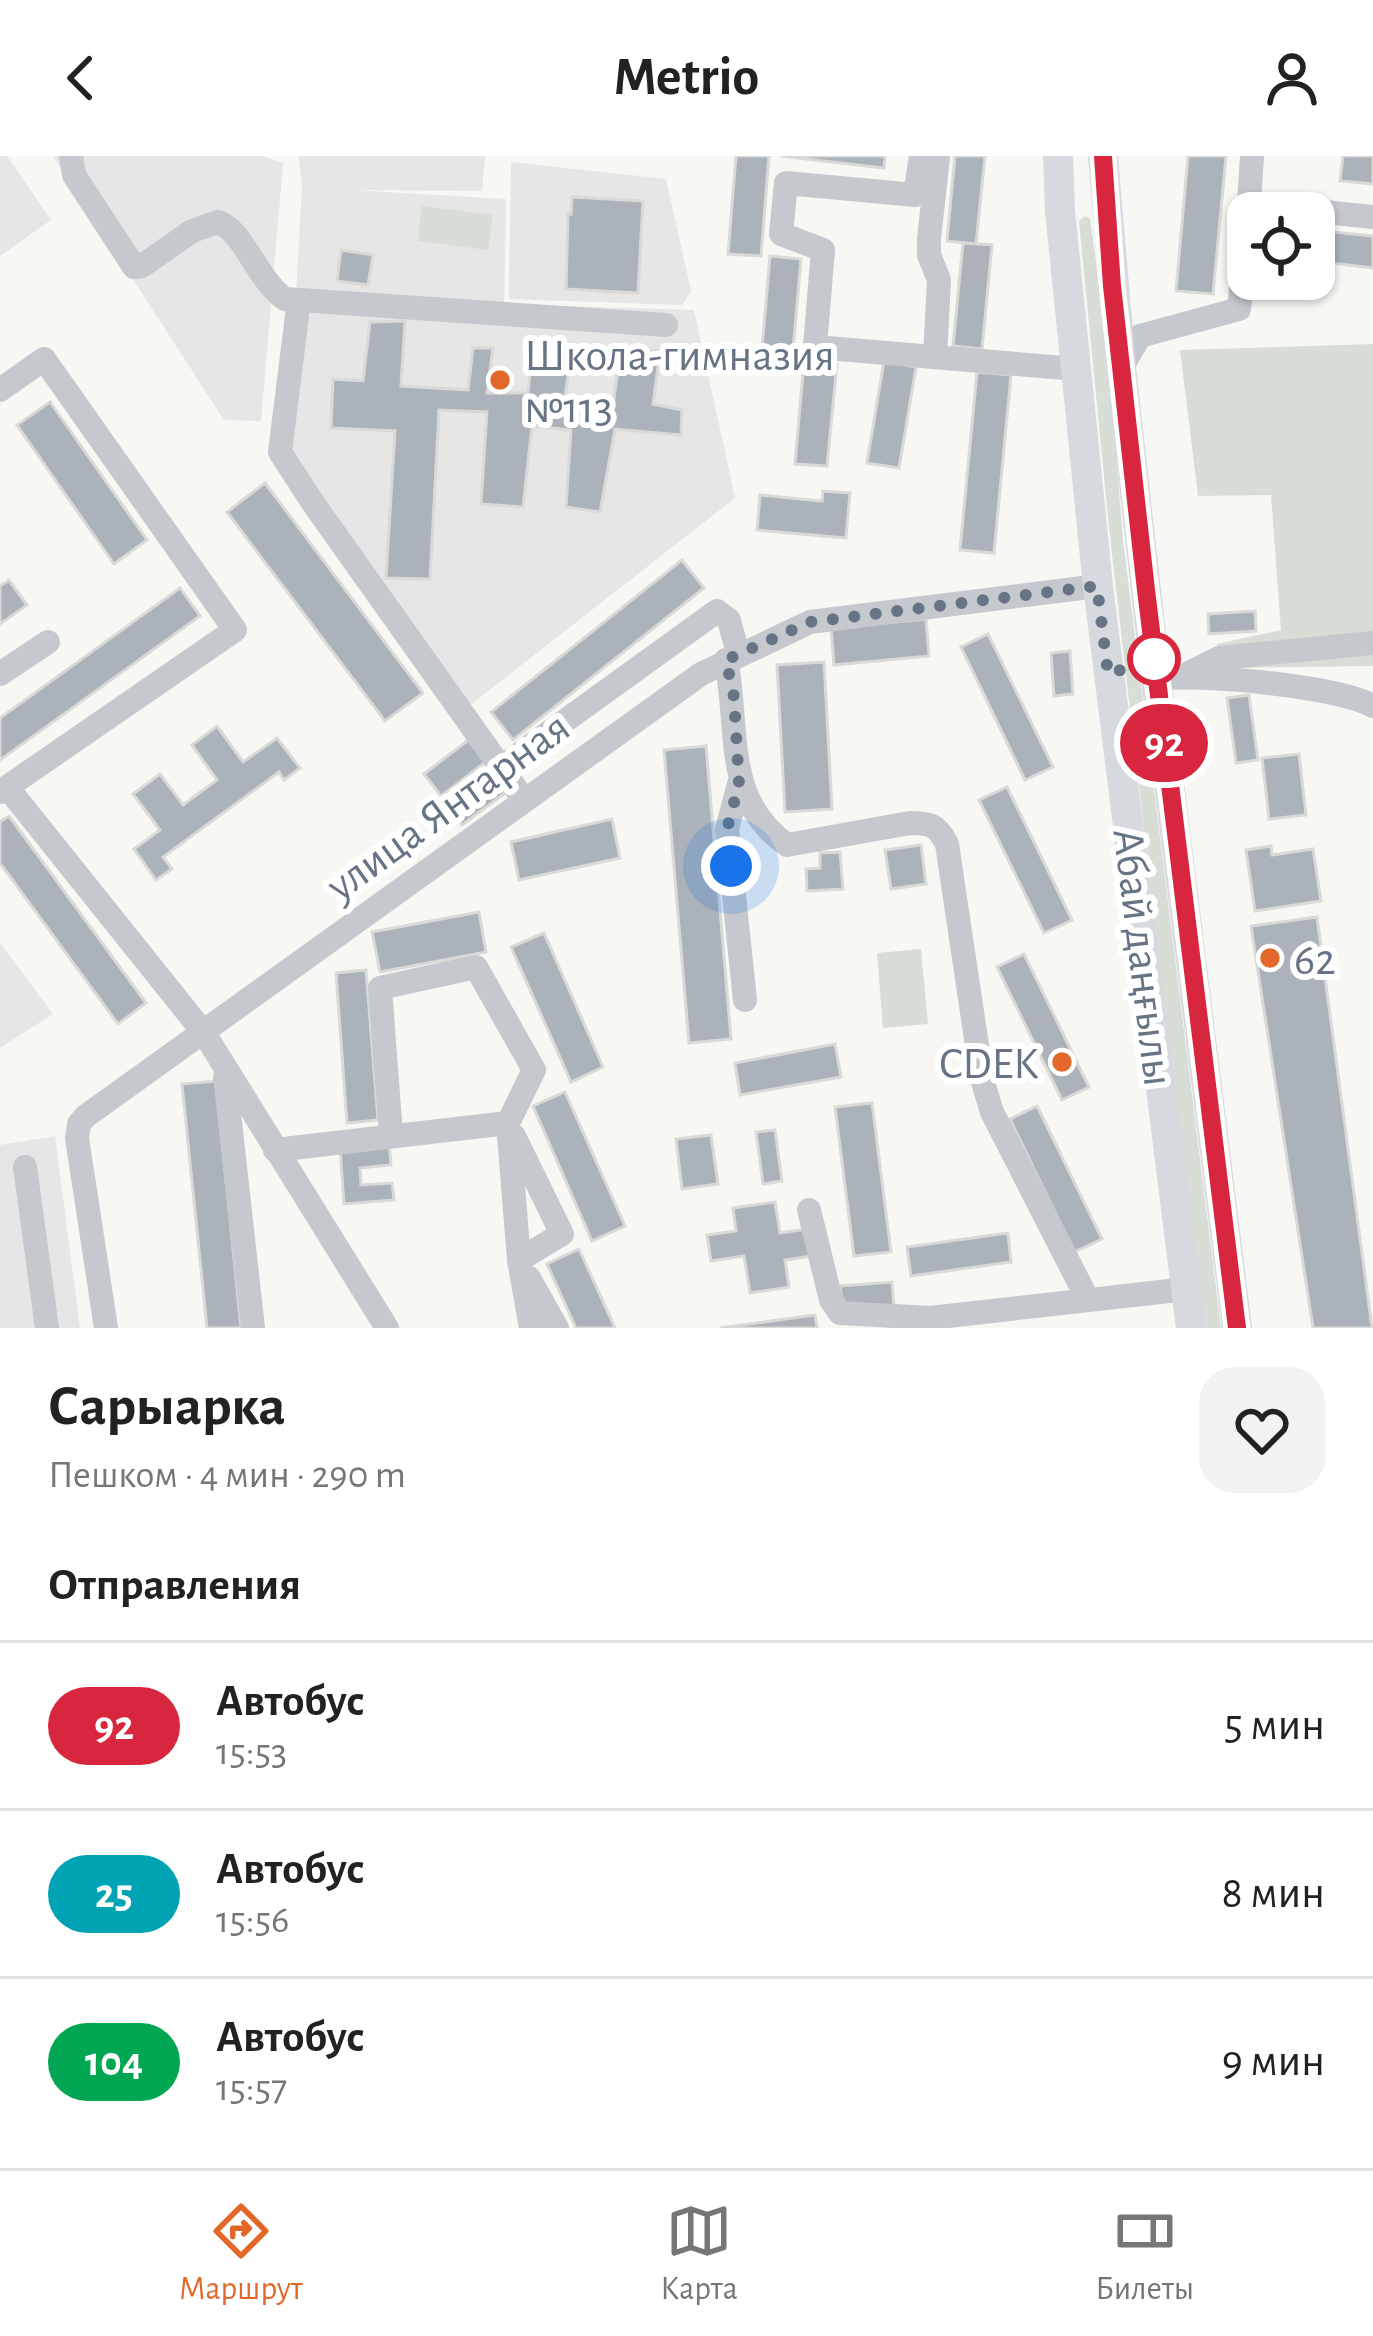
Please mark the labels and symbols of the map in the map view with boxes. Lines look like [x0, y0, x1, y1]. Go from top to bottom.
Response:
place label: Школа-гимназия №113 [524, 334, 835, 431]
marker: Школа-гимназия №113 [487, 367, 513, 393]
unlabelled marker [1129, 634, 1179, 684]
street label: улица Янтарная [318, 704, 578, 910]
line badge: 92 [1110, 704, 1218, 782]
street label: Абай даңғылы [1104, 826, 1181, 1089]
your location [701, 836, 761, 896]
place label: 62 [1294, 938, 1336, 983]
marker: 62 [1257, 945, 1283, 971]
place label: CDEK [939, 1042, 1038, 1087]
marker: CDEK [1049, 1049, 1075, 1075]

